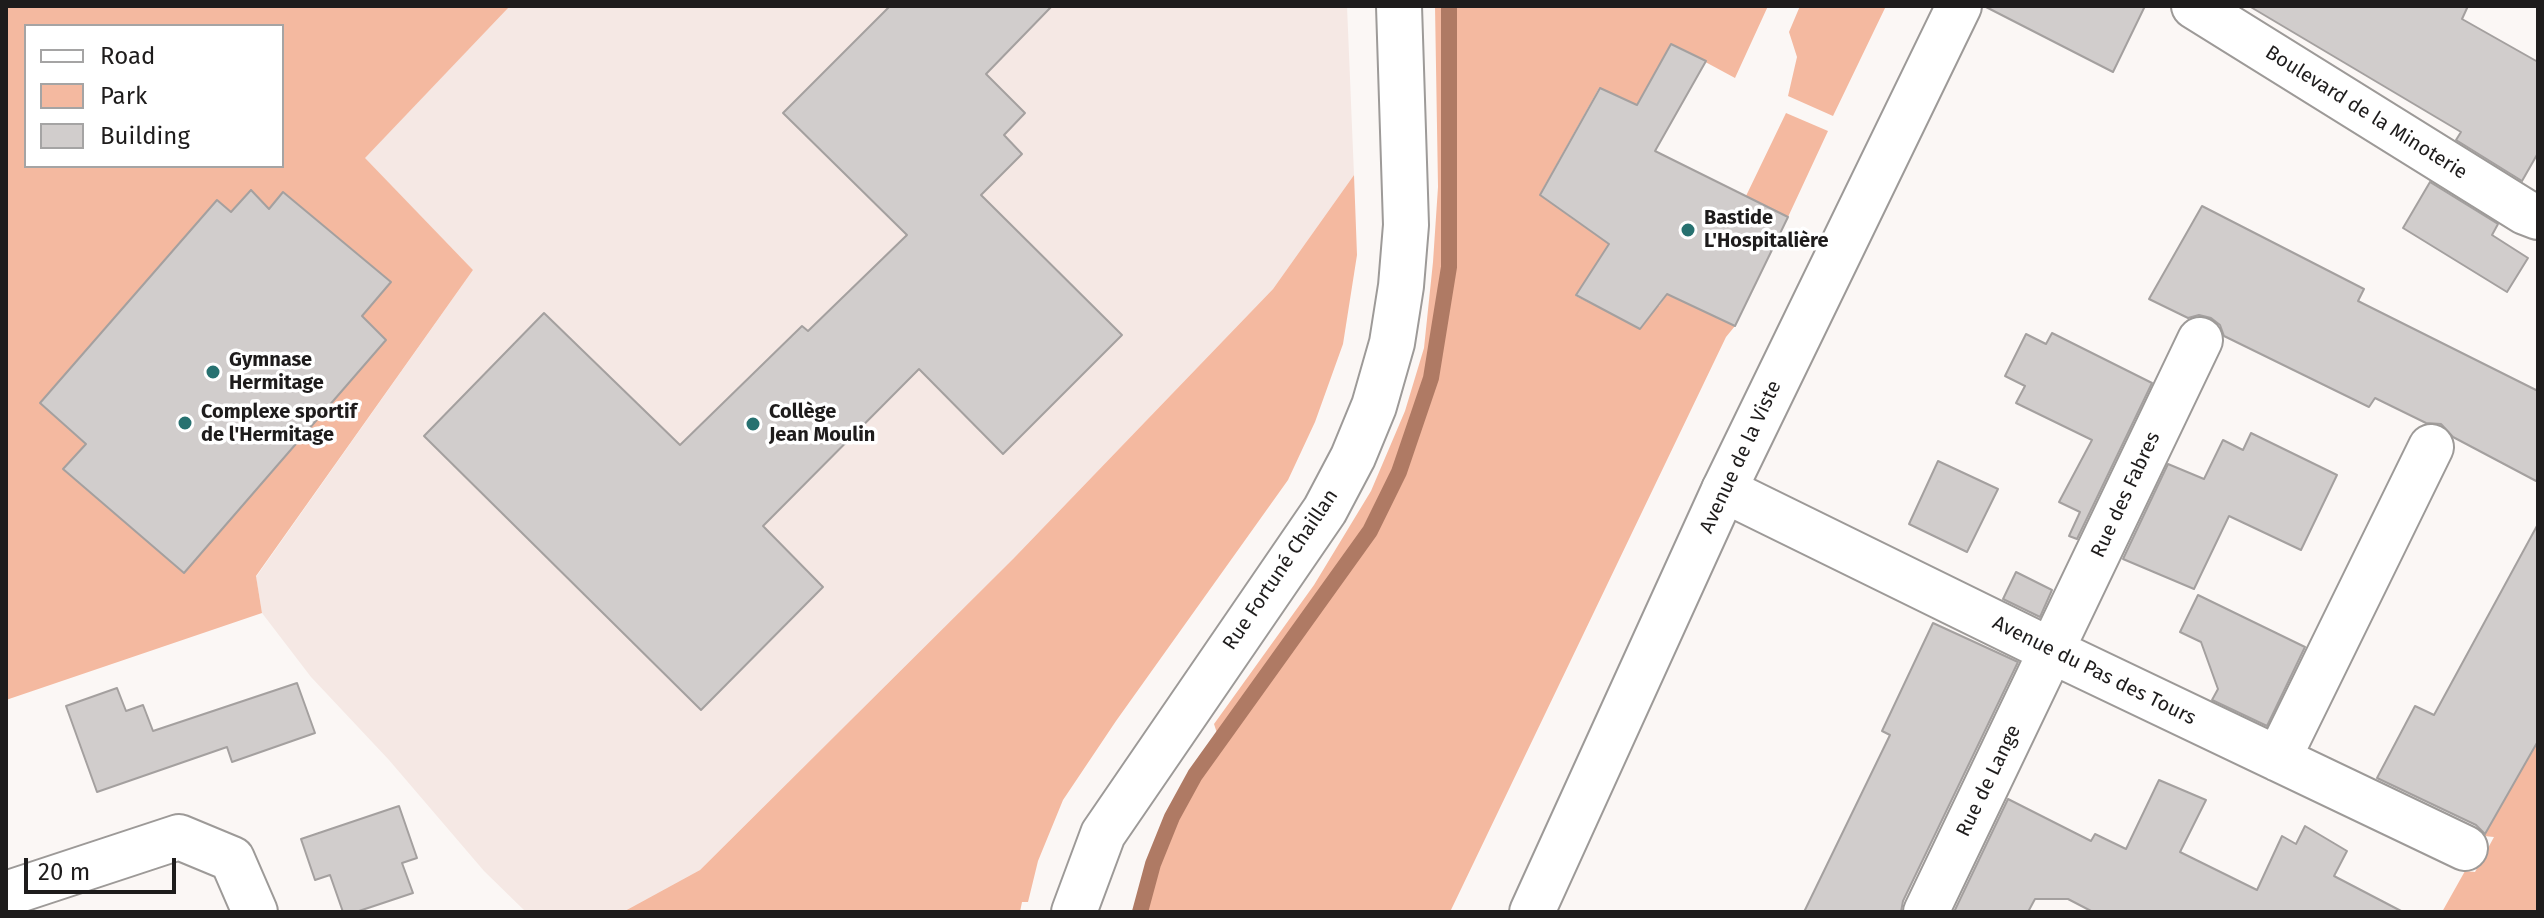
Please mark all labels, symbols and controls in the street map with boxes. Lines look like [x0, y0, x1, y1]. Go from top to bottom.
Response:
legend [24, 24, 284, 168]
street label: Boulevard de la Minoterie [2261, 41, 2471, 185]
text: Road [100, 42, 155, 70]
text: Park [100, 82, 147, 110]
text: Building [100, 122, 190, 150]
place label: Bastide L'Hospitalière [1704, 206, 1829, 253]
marker: Bastide L'Hospitalière [1679, 221, 1697, 239]
place label: Gymnase Hermitage [229, 348, 324, 395]
marker: Gymnase Hermitage [204, 363, 222, 381]
street label: Avenue de la Viste [1695, 377, 1787, 537]
place label: Complexe sportif de l'Hermitage [201, 400, 357, 447]
place label: Collège Jean Moulin [769, 400, 875, 447]
marker: Complexe sportif de l'Hermitage [176, 414, 194, 432]
marker: Collège Jean Moulin [744, 415, 762, 433]
street label: Rue des Fabres [2086, 428, 2166, 562]
street label: Rue Fortuné Chaillan [1218, 485, 1344, 655]
street label: Avenue du Pas des Tours [1988, 611, 2200, 731]
street label: Rue de Lange [1952, 721, 2026, 841]
scale bar [28, 842, 180, 892]
text: 20 m [38, 858, 90, 886]

